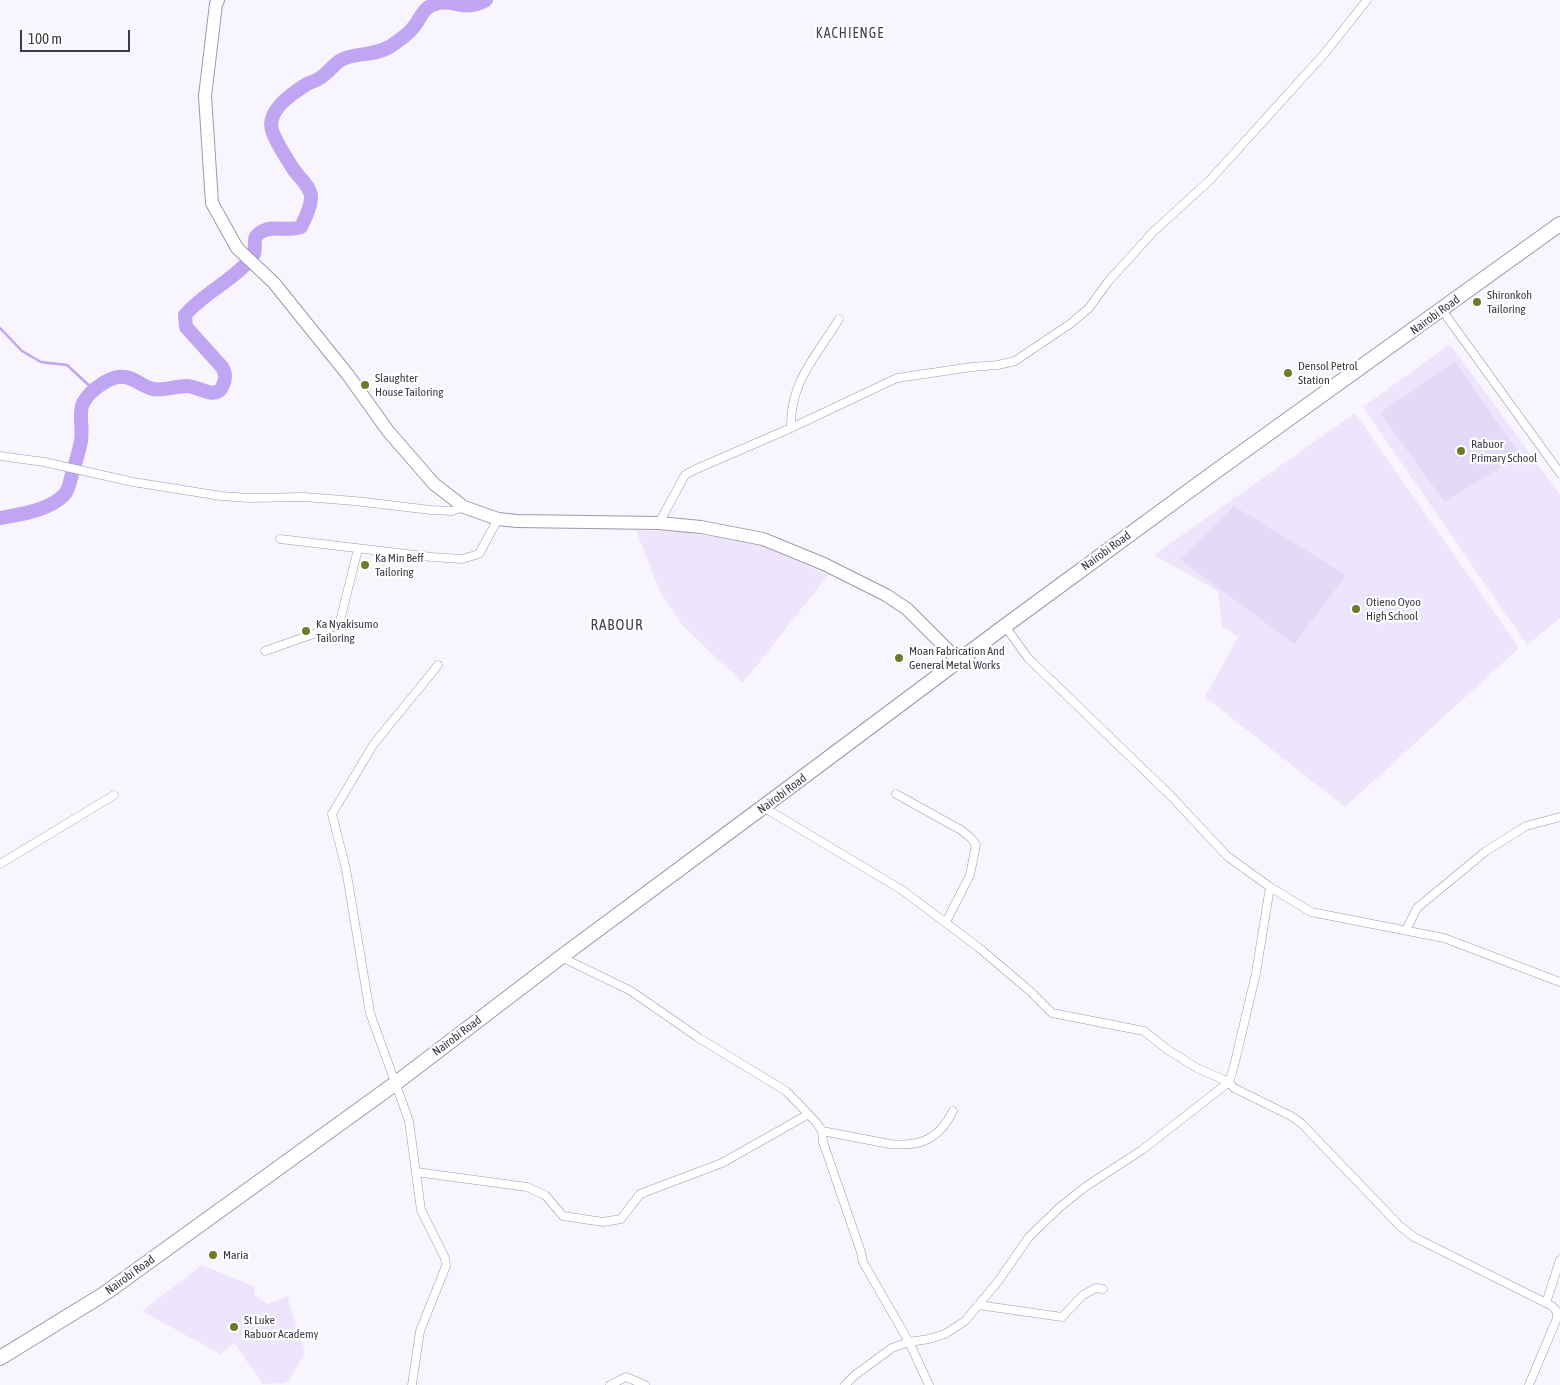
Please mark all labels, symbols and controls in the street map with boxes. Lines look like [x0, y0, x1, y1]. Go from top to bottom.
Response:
scale bar [22, 20, 132, 52]
district label: KACHIENGE [815, 26, 885, 42]
text: 100 m [28, 30, 62, 47]
place label: Shironkoh Tailoring [1487, 288, 1532, 316]
street label: Nairobi Road [1407, 292, 1463, 338]
marker: Shironkoh Tailoring [1471, 296, 1483, 308]
place label: Densol Petrol Station [1298, 359, 1358, 387]
marker: Densol Petrol Station [1282, 367, 1294, 379]
place label: Slaughter House Tailoring [375, 371, 443, 399]
marker: Slaughter House Tailoring [359, 379, 371, 391]
place label: Rabuor Primary School [1471, 437, 1537, 465]
marker: Rabuor Primary School [1455, 445, 1467, 457]
street label: Nairobi Road [1078, 528, 1134, 574]
place label: Ka Min Beff Tailoring [375, 551, 424, 579]
marker: Ka Min Beff Tailoring [359, 559, 371, 571]
place label: Otieno Oyoo High School [1366, 595, 1421, 623]
marker: Otieno Oyoo High School [1350, 603, 1362, 615]
district label: RABOUR [590, 616, 644, 634]
place label: Ka Nyakisumo Tailoring [316, 617, 378, 645]
marker: Ka Nyakisumo Tailoring [300, 625, 312, 637]
place label: Moan Fabrication And General Metal Works [909, 644, 1005, 672]
marker: Moan Fabrication And General Metal Works [893, 652, 905, 664]
street label: Nairobi Road [755, 771, 809, 817]
street label: Nairobi Road [430, 1013, 484, 1059]
place label: Maria [223, 1248, 248, 1262]
marker: Maria [207, 1249, 219, 1261]
street label: Nairobi Road [102, 1252, 158, 1298]
place label: St Luke Rabuor Academy [244, 1313, 319, 1341]
marker: St Luke Rabuor Academy [228, 1321, 240, 1333]

